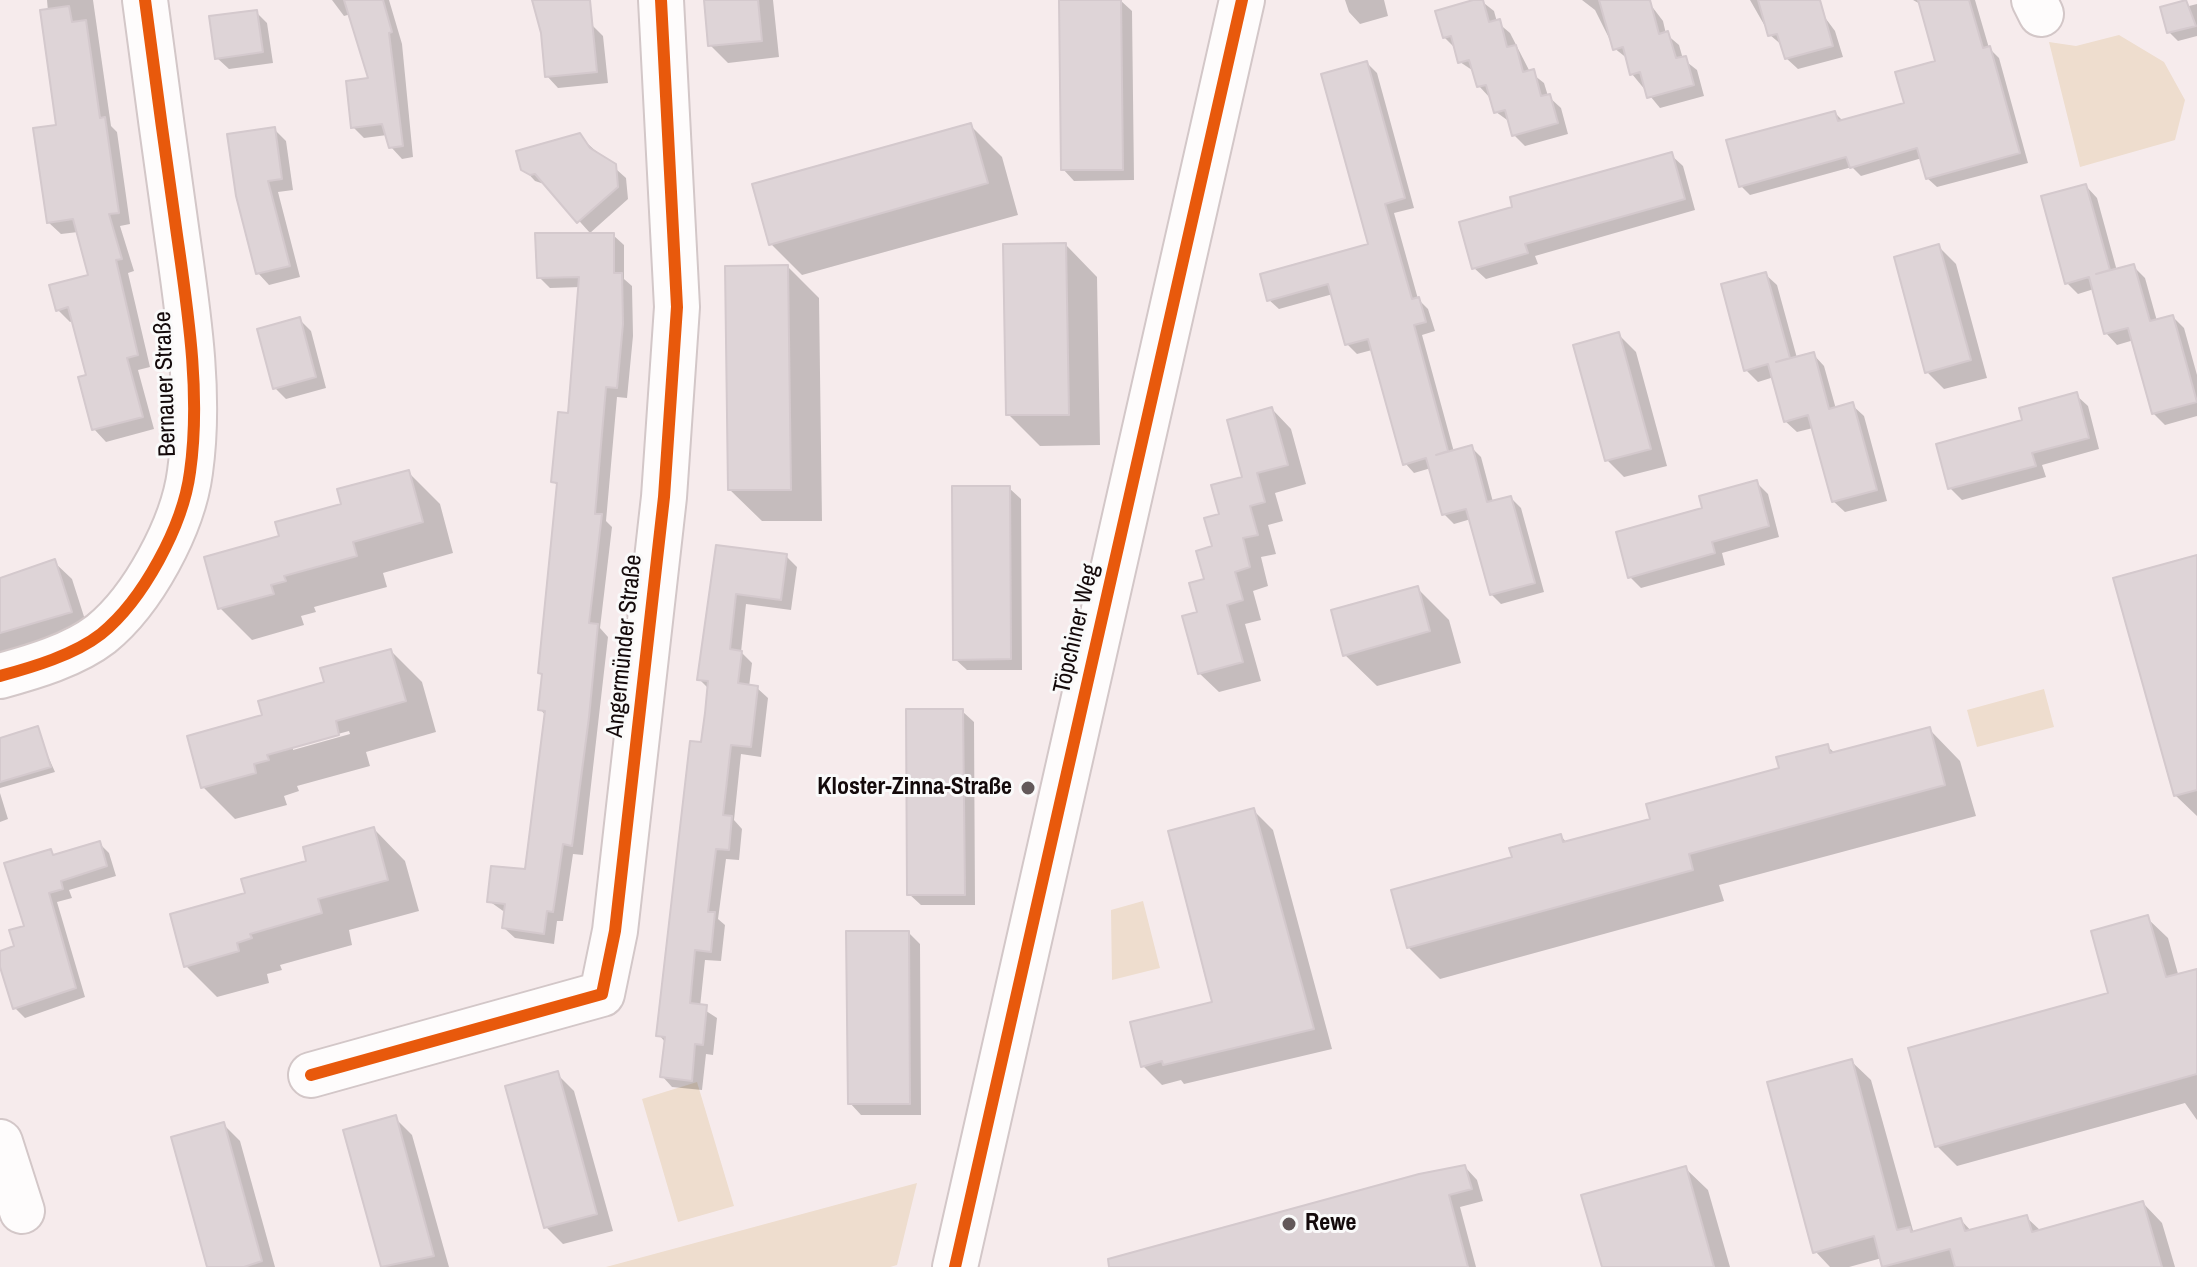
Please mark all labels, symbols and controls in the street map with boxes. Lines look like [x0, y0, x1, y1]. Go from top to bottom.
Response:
street label: Bernauer Straße [149, 311, 183, 457]
street label: Angermünder Straße [601, 553, 649, 739]
street label: Töpchiner Weg [1048, 561, 1106, 697]
place label: Kloster-Zinna-Straße [817, 774, 1012, 802]
marker: Kloster-Zinna-Straße [1019, 779, 1037, 797]
place label: Rewe [1305, 1210, 1356, 1238]
marker: Rewe [1280, 1215, 1298, 1233]

